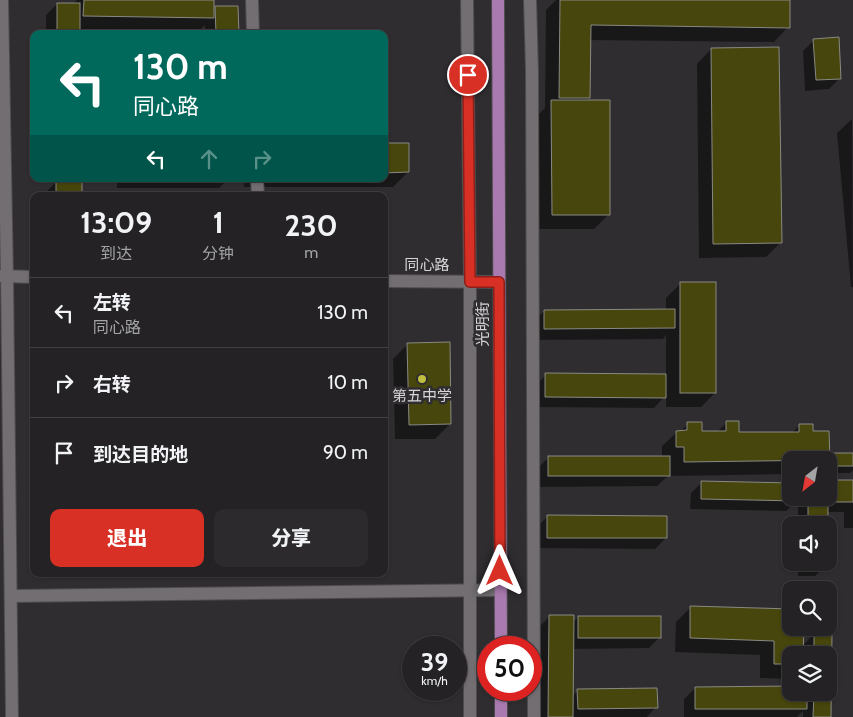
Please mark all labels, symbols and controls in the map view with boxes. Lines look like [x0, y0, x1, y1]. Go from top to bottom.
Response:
text: 130 m [133, 45, 228, 88]
icon: left [50, 50, 115, 115]
pin [447, 54, 489, 96]
icon: arrive [454, 61, 482, 89]
text: 同心路 [133, 93, 199, 120]
icon: left [142, 145, 170, 173]
icon: ahead [195, 145, 223, 173]
icon: right [248, 145, 276, 173]
text: 13:09 [80, 204, 152, 241]
text: 1 [213, 204, 224, 241]
text: 230 [285, 207, 338, 244]
text: m [304, 243, 318, 262]
text: 到达 [100, 244, 132, 263]
text: 分钟 [202, 244, 234, 263]
street label: 同心路 [404, 256, 450, 274]
text: 左转 [93, 291, 131, 314]
icon: left [50, 299, 78, 327]
text: 130 m [317, 301, 368, 324]
street label: 光明街 [474, 301, 492, 347]
text: 同心路 [93, 318, 141, 337]
icon: right [50, 369, 78, 397]
text: 10 m [328, 371, 368, 394]
text: 右转 [93, 373, 131, 396]
marker: 第五中学 [416, 373, 428, 385]
place label: 第五中学 [392, 387, 452, 405]
icon: arrive [50, 439, 78, 467]
text: 90 m [323, 441, 368, 464]
text: 到达目的地 [93, 443, 188, 466]
north arrow [782, 451, 838, 506]
map controls [782, 451, 837, 701]
button: 退出 [50, 509, 204, 567]
button: 分享 [214, 509, 368, 567]
button: sound [782, 516, 837, 571]
position arrow [473, 544, 525, 596]
button: search [782, 581, 837, 636]
speed limit sign: 50 [477, 636, 542, 701]
button: layers [782, 646, 837, 701]
text: 39 [421, 647, 448, 677]
text: km/h [421, 673, 448, 688]

